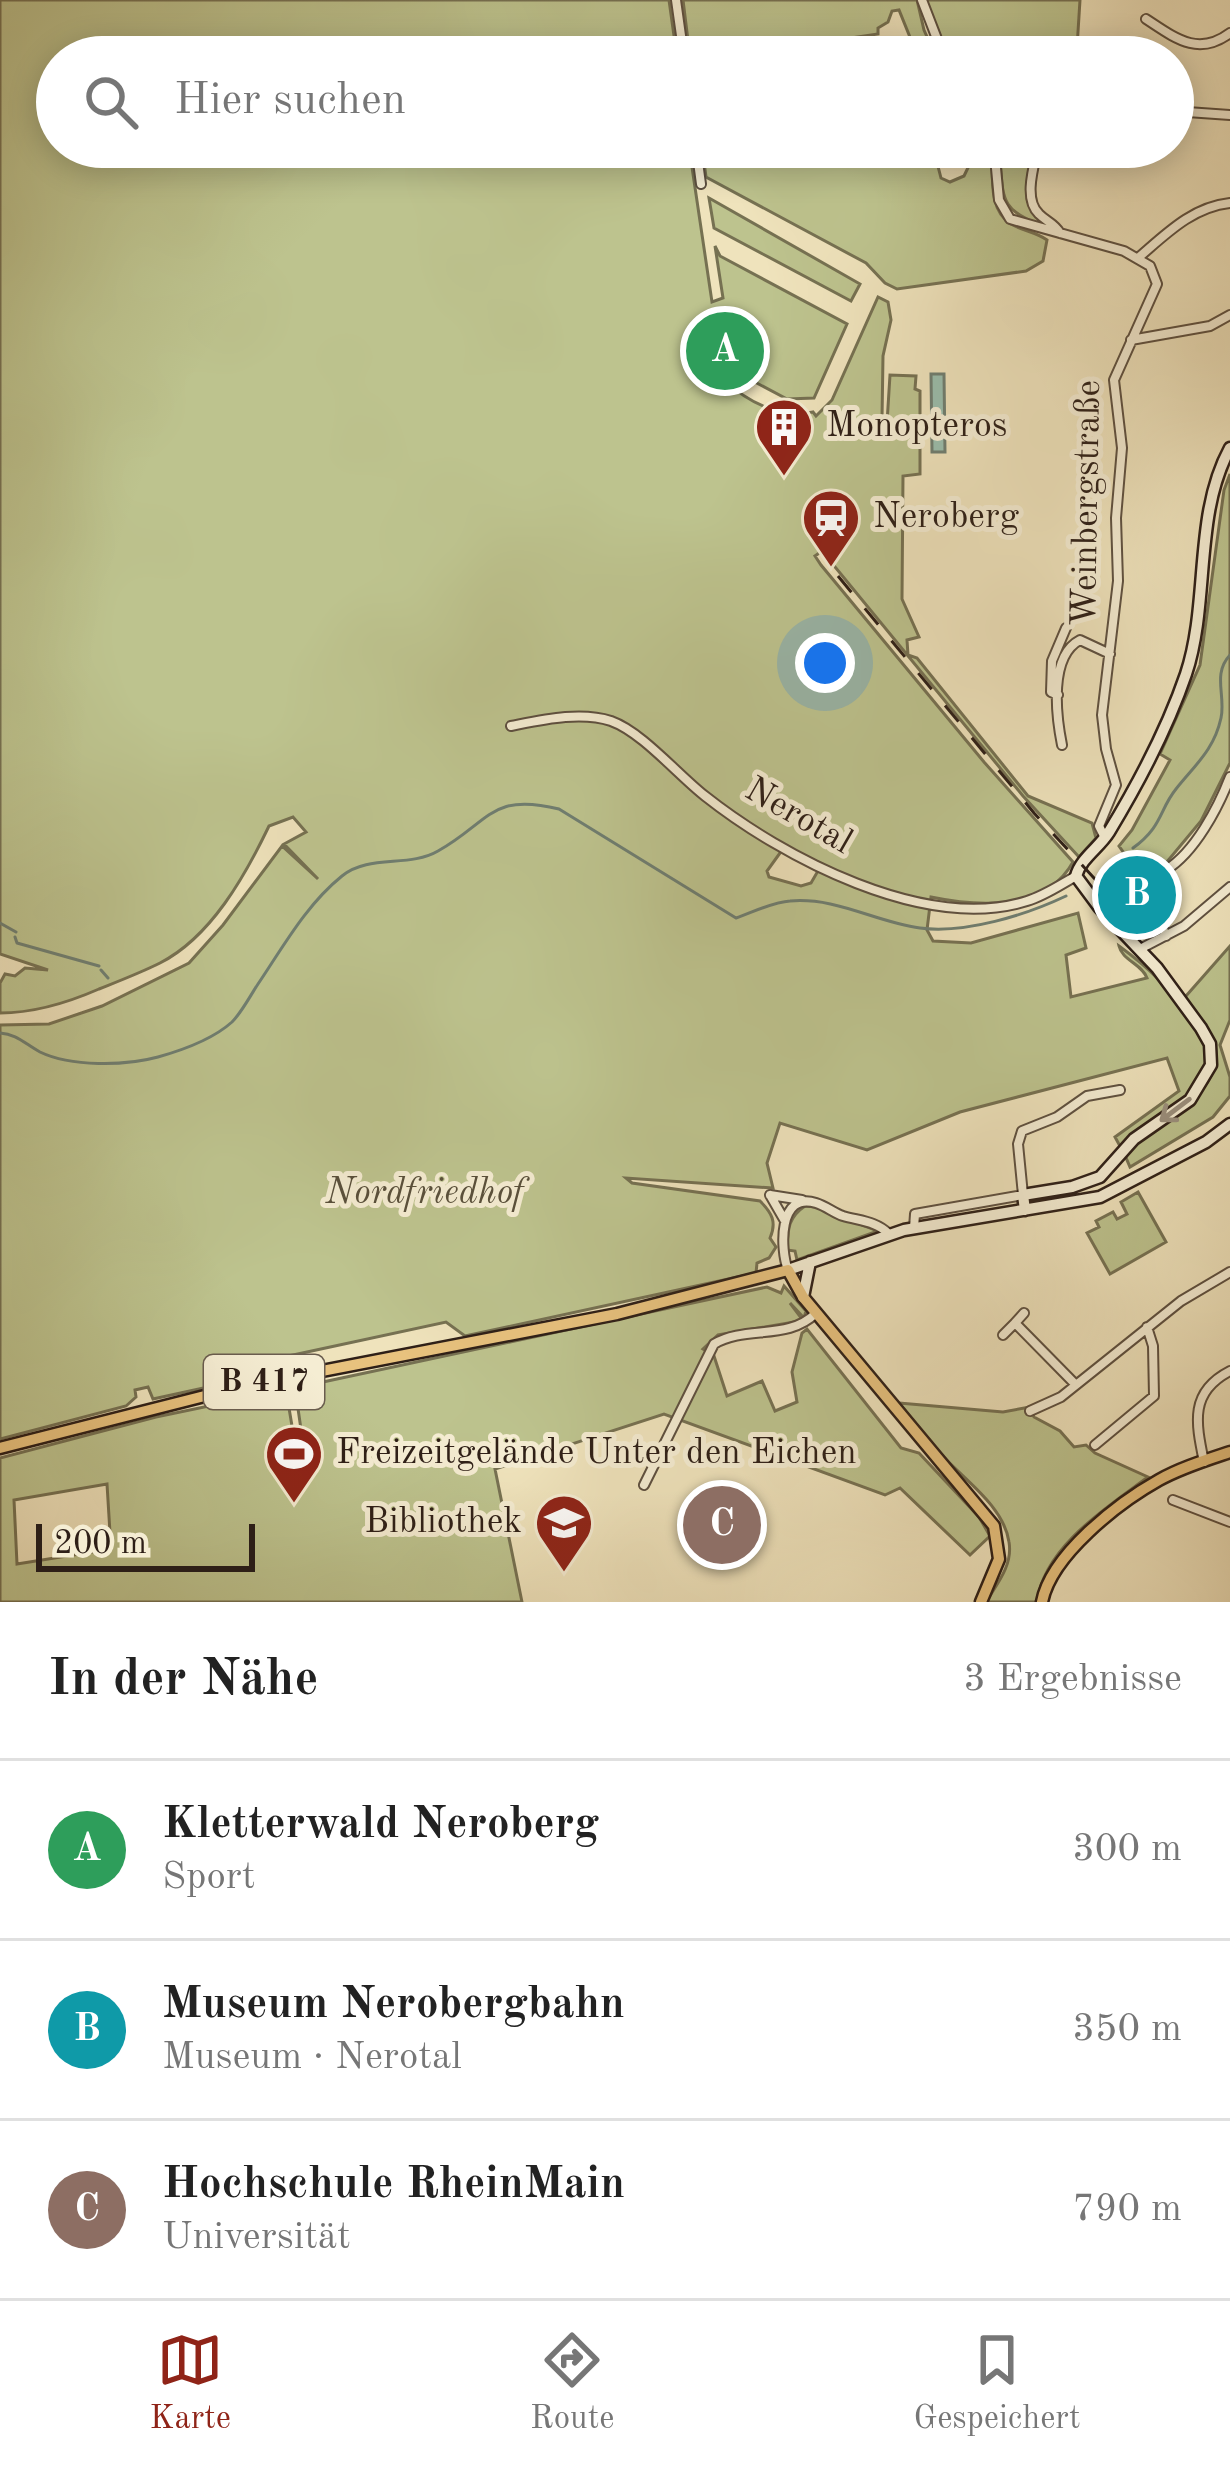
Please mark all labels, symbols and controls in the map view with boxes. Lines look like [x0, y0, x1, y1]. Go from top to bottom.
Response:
search box [36, 36, 1194, 168]
icon: search [78, 69, 144, 135]
text: Hier suchen [174, 79, 406, 124]
pin: A [686, 306, 764, 396]
street label: Weinbergstraße [1068, 380, 1108, 626]
building icon: Monopteros [753, 396, 815, 478]
place label: Monopteros [826, 409, 1007, 445]
station icon: Neroberg [800, 487, 862, 569]
place label: Neroberg [873, 500, 1020, 536]
your location [795, 633, 855, 693]
street label: Nerotal [738, 772, 858, 862]
pin: B [1098, 850, 1176, 940]
one-way arrow [1159, 1097, 1192, 1123]
park label: Nordfriedhof [324, 1176, 530, 1212]
road number: B 417 [204, 1355, 324, 1409]
sports icon: Freizeitgelände Unter den Eichen [263, 1423, 325, 1505]
place label: Freizeitgelände Unter den Eichen [336, 1436, 857, 1472]
pin: C [683, 1480, 761, 1570]
school or university icon: Bibliothek [533, 1492, 595, 1574]
place label: Bibliothek [364, 1505, 522, 1541]
scale bar [36, 1518, 255, 1571]
text: 200 m [54, 1528, 147, 1561]
text: In der Nähe [48, 1655, 319, 1706]
text: 3 Ergebnisse [963, 1660, 1182, 1699]
text: Kletterwald Neroberg [162, 1803, 599, 1848]
text: A [72, 1830, 102, 1869]
text: 300 m [1072, 1830, 1182, 1869]
text: Sport [162, 1858, 255, 1897]
text: Museum Nerobergbahn [162, 1983, 625, 2028]
text: B [73, 2010, 101, 2049]
text: 350 m [1072, 2010, 1182, 2049]
text: Museum · Nerotal [162, 2038, 462, 2077]
text: Hochschule RheinMain [162, 2163, 625, 2208]
text: C [74, 2190, 100, 2229]
text: 790 m [1072, 2190, 1182, 2229]
text: Universität [162, 2218, 351, 2257]
tab: Karte [150, 2327, 231, 2440]
tab: Route [530, 2327, 614, 2440]
tab: Gespeichert [913, 2327, 1080, 2440]

